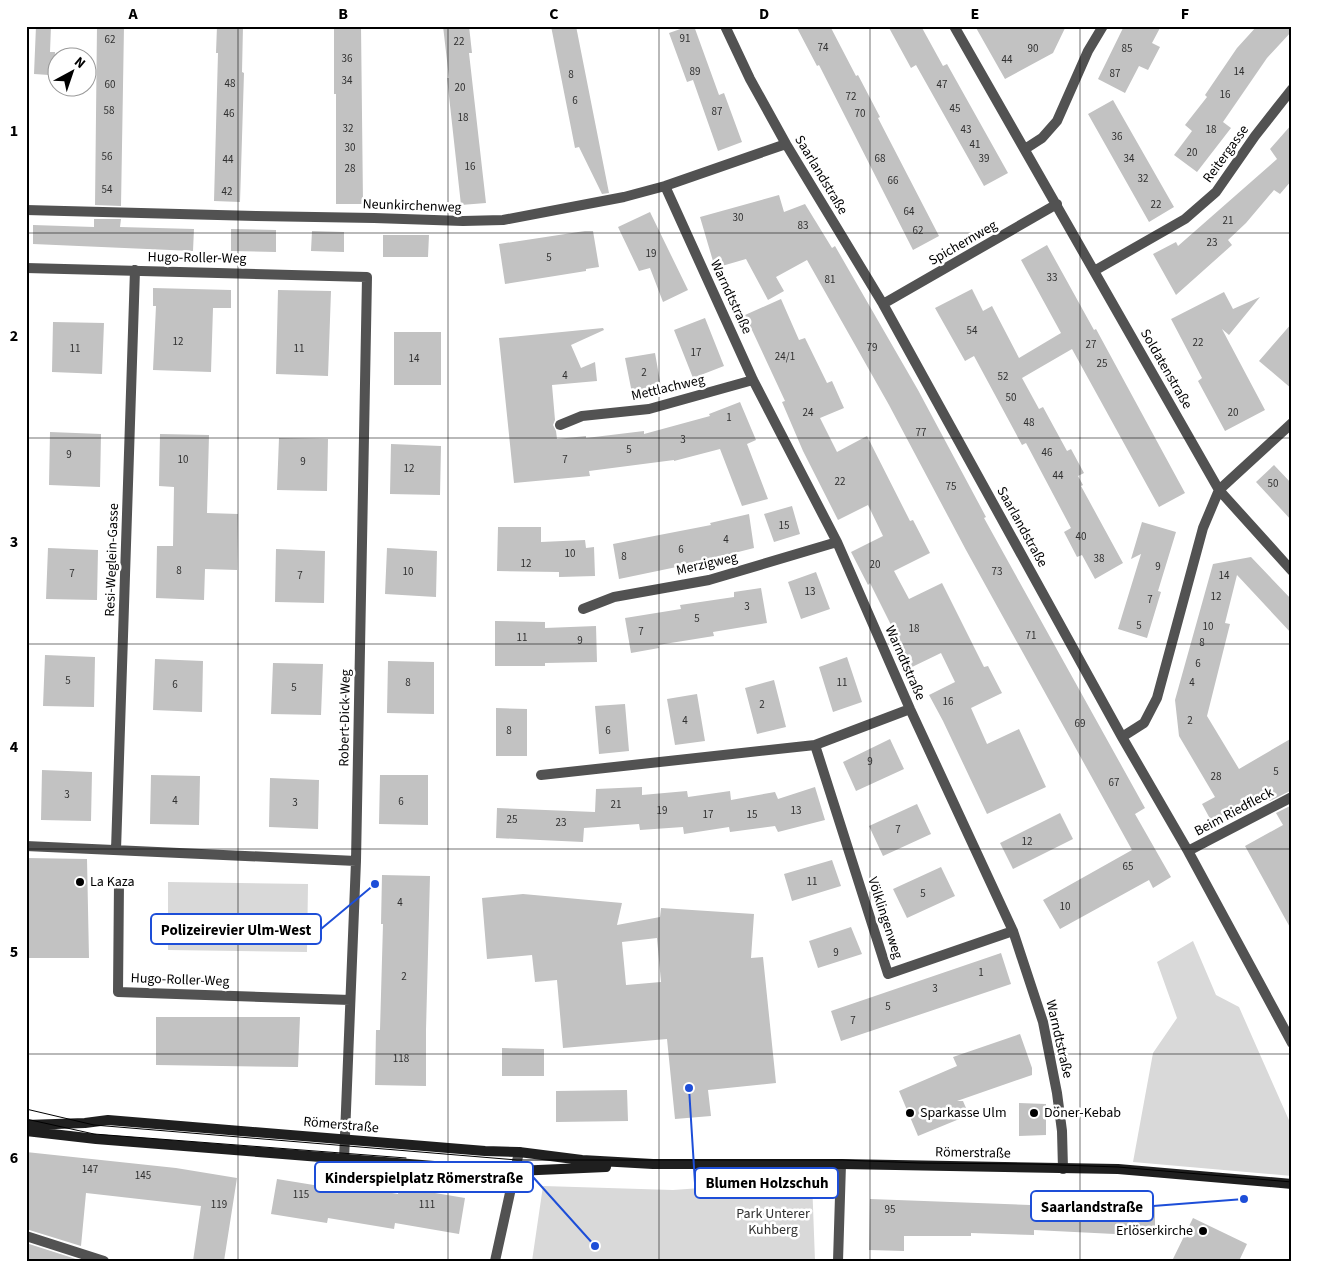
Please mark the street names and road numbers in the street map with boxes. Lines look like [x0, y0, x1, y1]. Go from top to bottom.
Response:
street label: Reitergasse [1198, 121, 1254, 187]
street label: Saarlandstraße [789, 132, 853, 219]
street label: Neunkirchenweg [362, 194, 462, 218]
street label: Spichernweg [925, 215, 1001, 271]
street label: Hugo-Roller-Weg [147, 247, 247, 269]
street label: Warndtstraße [705, 257, 757, 337]
street label: Soldatenstraße [1135, 325, 1197, 413]
street label: Mettlachweg [629, 370, 707, 406]
street label: Saarlandstraße [992, 483, 1052, 571]
street label: Resi-Weglein-Gasse [100, 503, 124, 617]
street label: Merzigweg [674, 547, 740, 581]
street label: Warndtstraße [880, 623, 930, 703]
street label: Robert-Dick-Weg [334, 669, 356, 767]
street label: Beim Riedfleck [1191, 783, 1277, 841]
street label: Völklingenweg [862, 874, 908, 962]
street label: Hugo-Roller-Weg [130, 968, 230, 992]
street label: Warndtstraße [1040, 998, 1078, 1080]
street label: Römerstraße [302, 1112, 380, 1138]
street label: Römerstraße [935, 1142, 1011, 1164]

